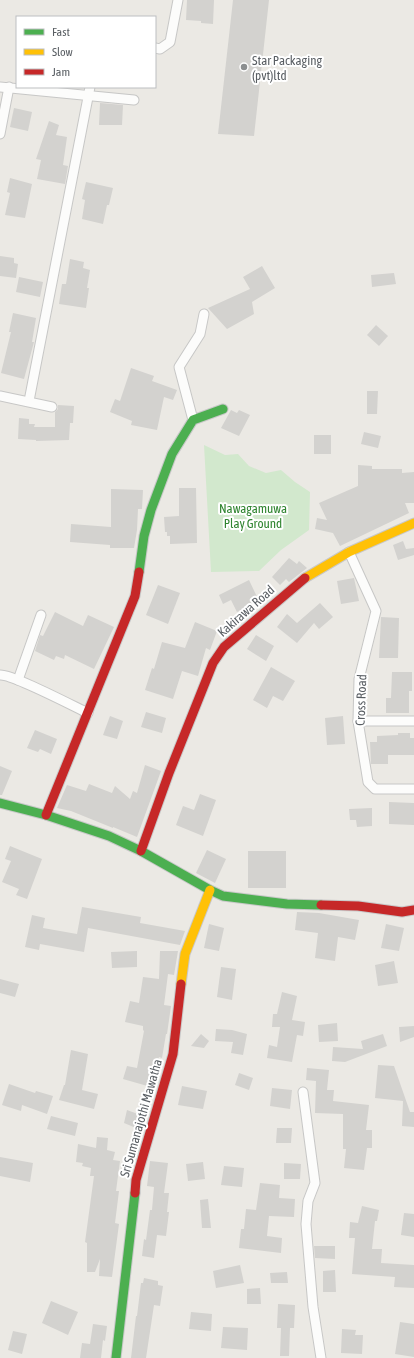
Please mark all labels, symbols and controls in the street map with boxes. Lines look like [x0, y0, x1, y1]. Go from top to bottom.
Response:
legend [16, 16, 156, 88]
text: Fast [52, 25, 70, 39]
text: Slow [52, 45, 73, 59]
place label: Star Packaging (pvt)ltd [252, 53, 322, 83]
marker: Star Packaging (pvt)ltd [239, 62, 249, 72]
text: Jam [52, 65, 70, 79]
park label: Nawagamuwa Play Ground [219, 501, 287, 531]
street label: Kakirawa Road [215, 582, 277, 640]
street label: Cross Road [353, 674, 369, 726]
street label: Sri Sumanajothi Mawatha [117, 1057, 165, 1179]

